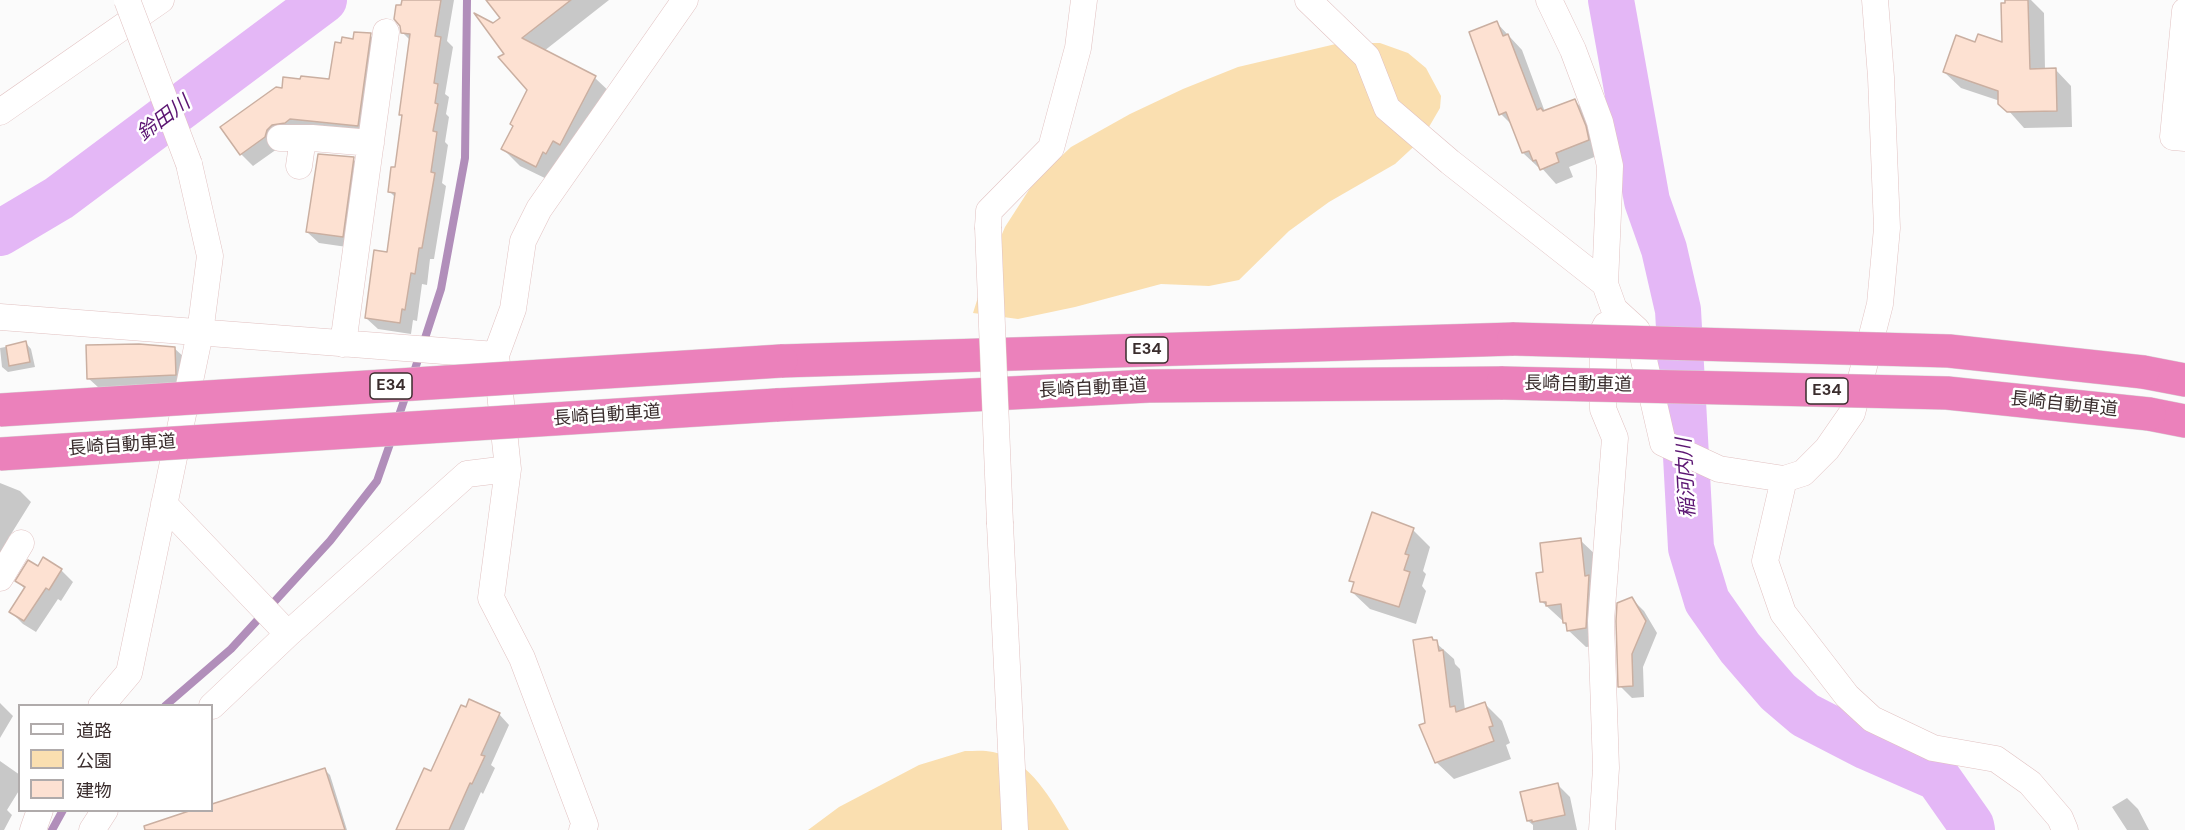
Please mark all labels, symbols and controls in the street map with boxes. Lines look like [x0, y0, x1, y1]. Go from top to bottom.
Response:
water label: 鈴田川 [133, 91, 195, 147]
road number: E34 [1126, 337, 1168, 363]
road number: E34 [370, 373, 412, 399]
street label: 長崎自動車道 [1524, 373, 1632, 397]
street label: 長崎自動車道 [1039, 375, 1147, 403]
road number: E34 [1806, 378, 1848, 404]
street label: 長崎自動車道 [2009, 389, 2119, 421]
street label: 長崎自動車道 [552, 401, 662, 431]
street label: 長崎自動車道 [67, 431, 177, 461]
water label: 稲河内川 [1673, 437, 1701, 519]
legend [18, 704, 213, 812]
text: 道路 [76, 719, 112, 743]
text: 公園 [76, 749, 112, 773]
text: 建物 [76, 779, 112, 803]

